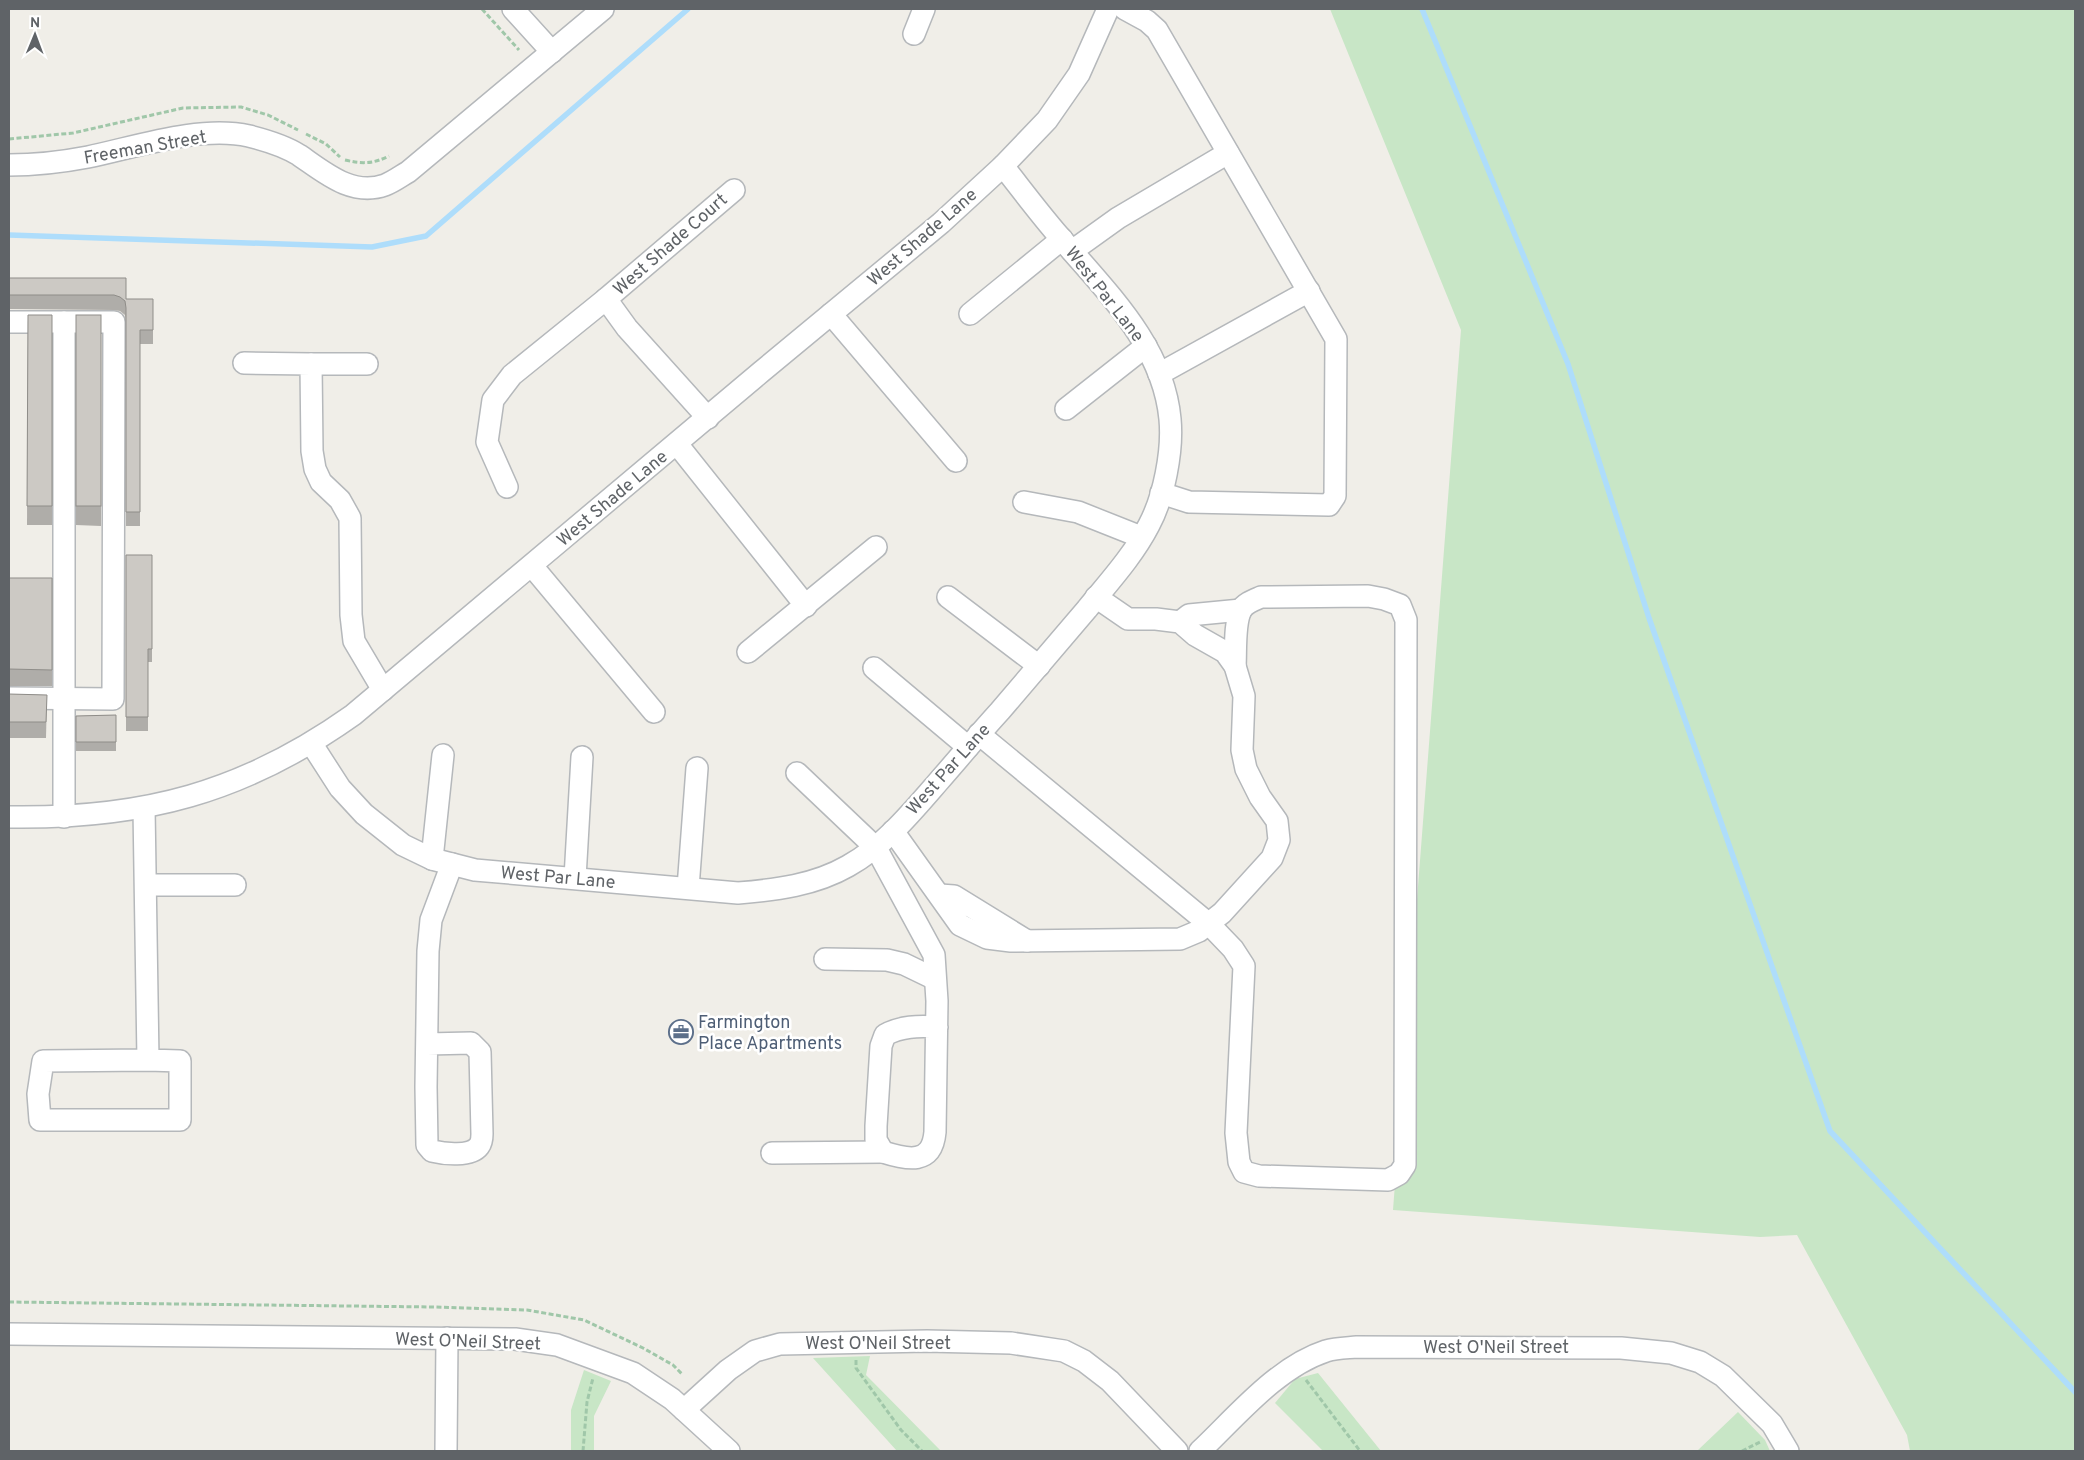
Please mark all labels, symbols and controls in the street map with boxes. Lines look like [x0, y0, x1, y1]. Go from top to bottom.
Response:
north arrow [10, 10, 60, 60]
text: N [30, 15, 40, 32]
street label: Freeman Street [82, 126, 208, 171]
street label: West Shade Lane [863, 184, 983, 292]
street label: West Shade Court [609, 189, 733, 301]
street label: West Par Lane [1059, 242, 1148, 347]
street label: West Shade Lane [553, 446, 673, 552]
street label: West Par Lane [902, 719, 996, 821]
street label: West Par Lane [499, 862, 616, 895]
place label: Farmington Place Apartments [698, 1012, 842, 1056]
office icon: Farmington Place Apartments [668, 1019, 694, 1045]
street label: West O'Neil Street [395, 1328, 541, 1357]
street label: West O'Neil Street [805, 1333, 951, 1356]
street label: West O'Neil Street [1423, 1337, 1569, 1360]

